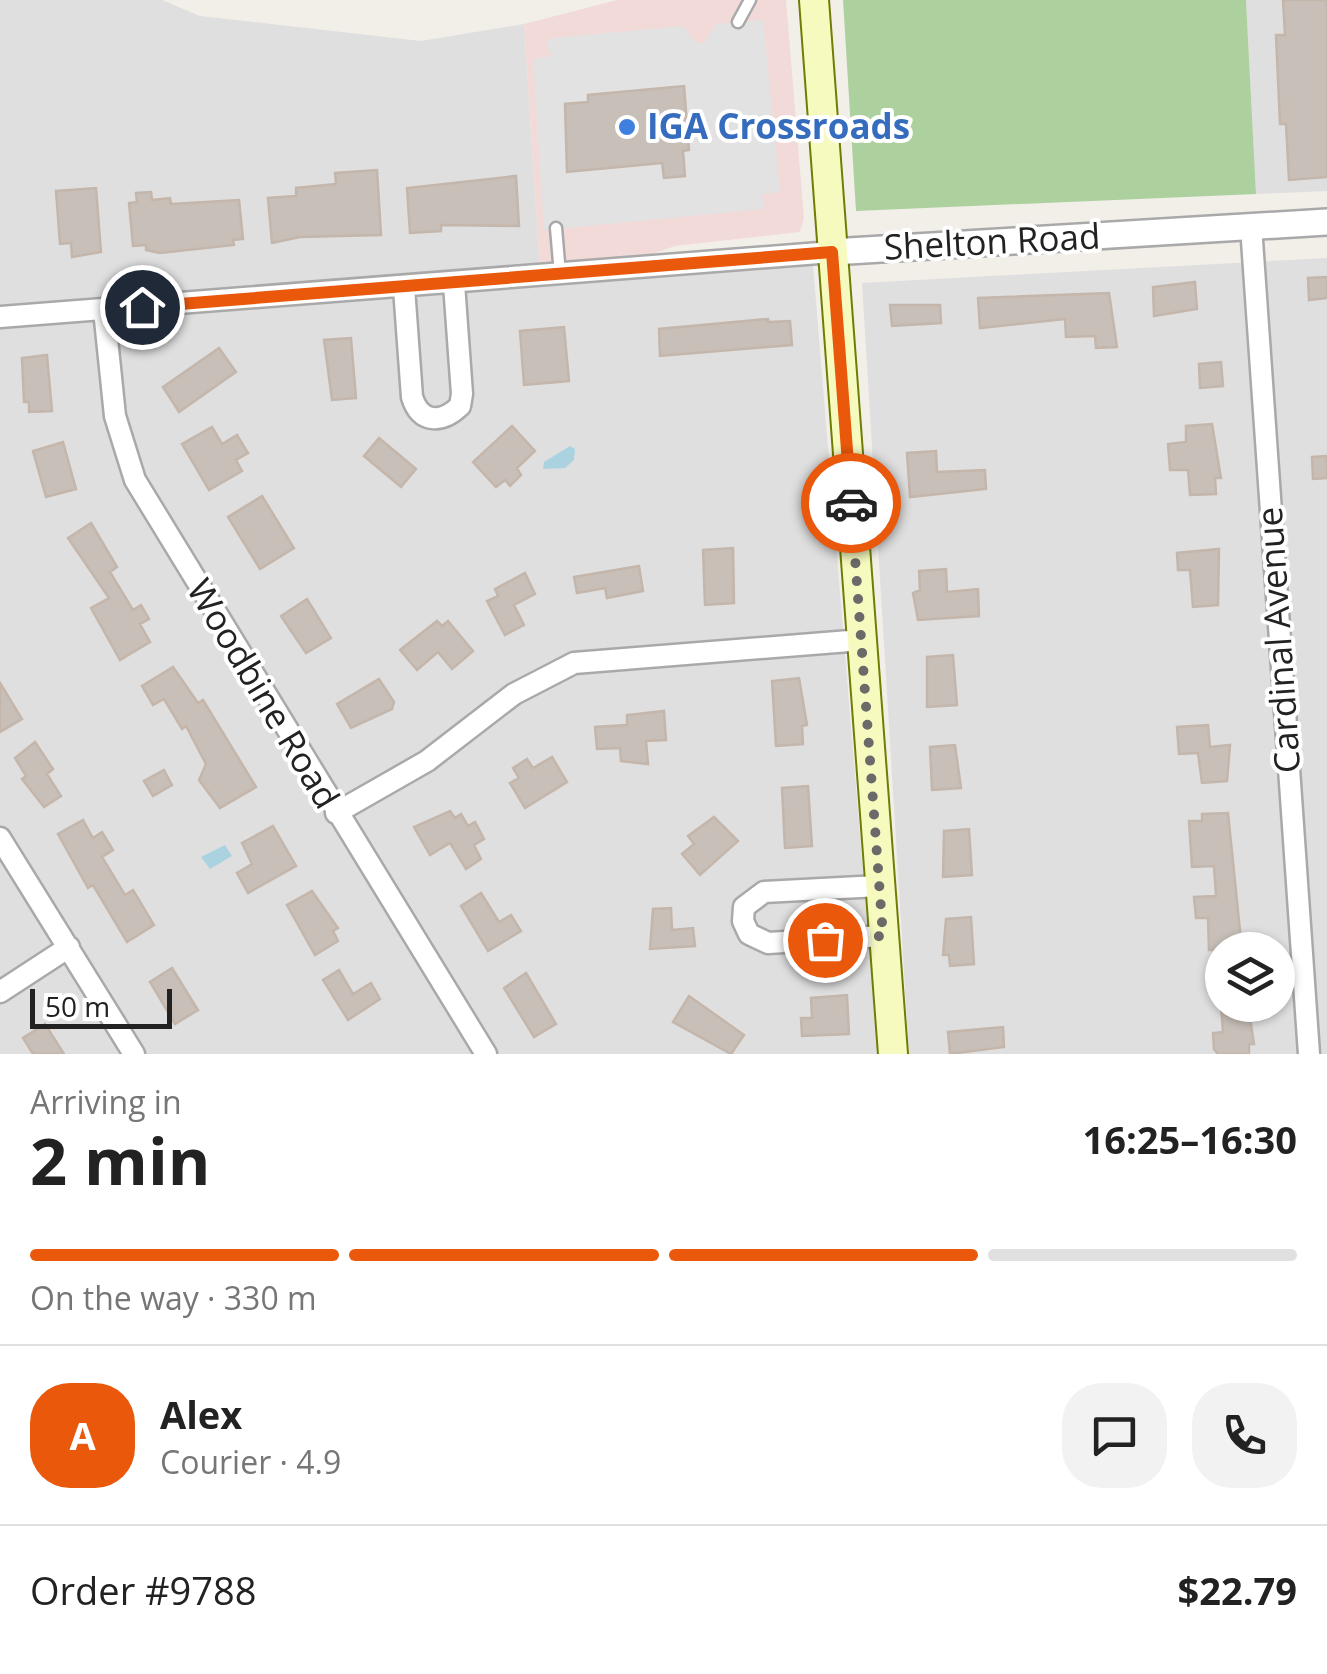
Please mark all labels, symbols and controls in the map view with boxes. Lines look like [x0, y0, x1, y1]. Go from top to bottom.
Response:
place label: IGA Crossroads [647, 102, 910, 149]
marker: IGA Crossroads [616, 116, 638, 138]
street label: Shelton Road [882, 211, 1101, 270]
pin [100, 265, 185, 350]
icon: home [115, 280, 170, 335]
courier [801, 453, 901, 553]
icon: car [824, 476, 879, 531]
street label: Cardinal Avenue [1245, 505, 1310, 775]
street label: Woodbine Road [177, 570, 351, 817]
pin [783, 898, 868, 983]
icon: bag [798, 913, 853, 968]
map controls [1205, 932, 1295, 1022]
button: layers [1205, 932, 1295, 1022]
scale bar [30, 984, 172, 1028]
text: 50 m [45, 987, 110, 1025]
text: Arriving in [30, 1080, 182, 1123]
text: 16:25–16:30 [1083, 1113, 1297, 1165]
text: 2 min [30, 1116, 210, 1204]
text: On the way · 330 m [30, 1276, 317, 1319]
button: chat [1062, 1383, 1167, 1488]
button: phone [1192, 1383, 1297, 1488]
text: Alex [160, 1388, 242, 1440]
text: A [69, 1409, 96, 1461]
text: Courier · 4.9 [160, 1440, 341, 1483]
text: Order #9788 [30, 1564, 257, 1616]
text: $22.79 [1178, 1564, 1297, 1616]

